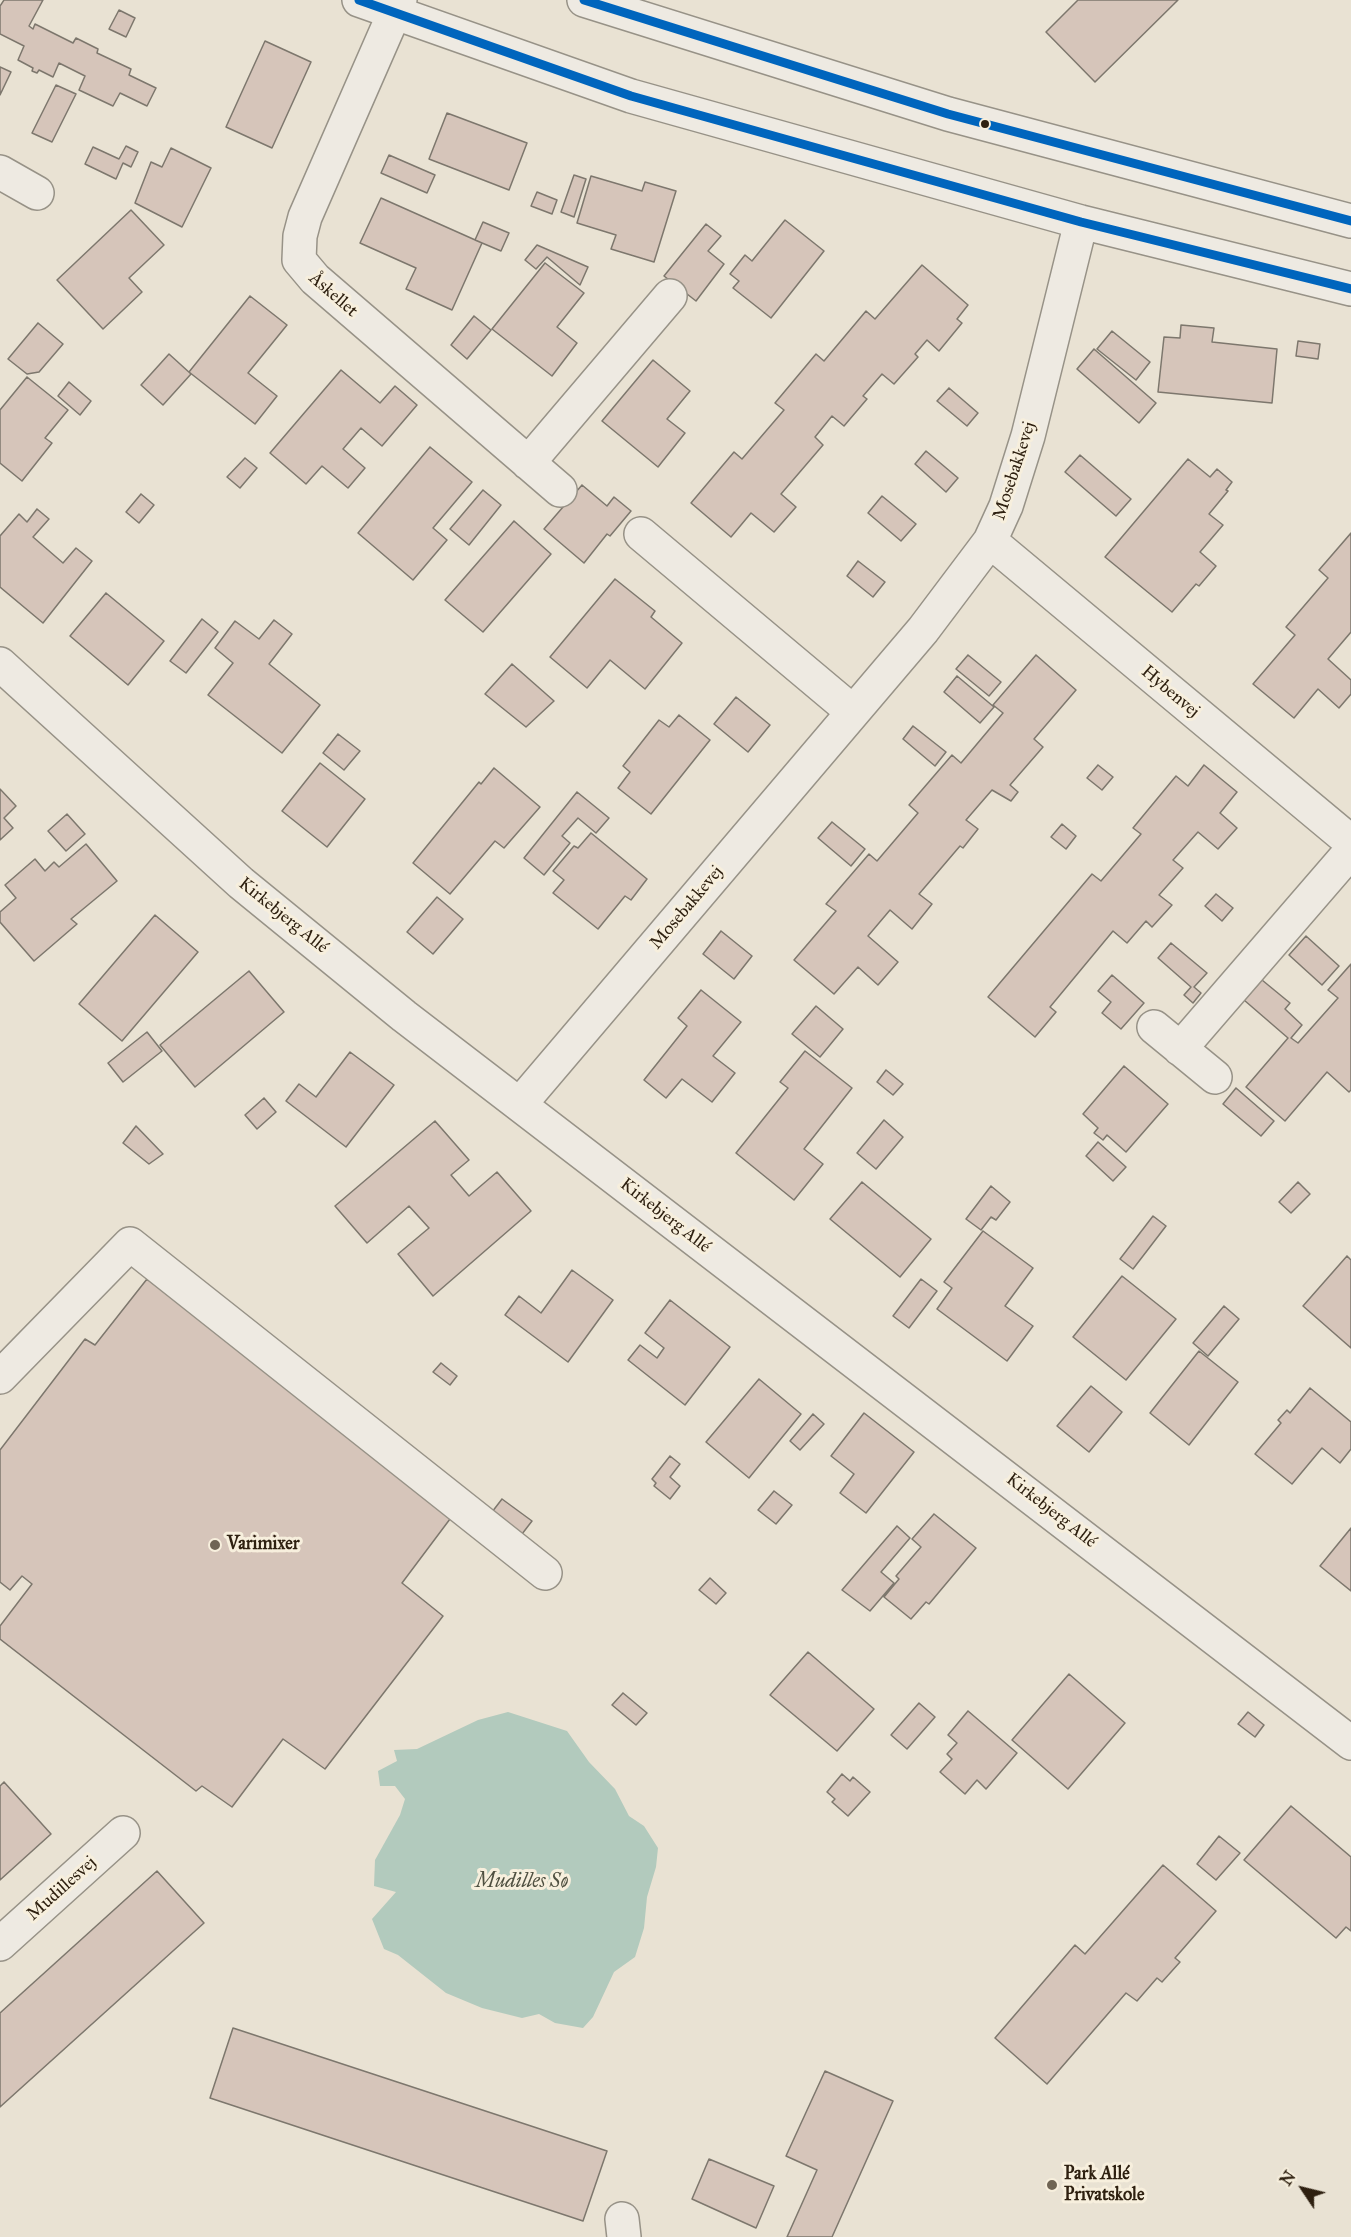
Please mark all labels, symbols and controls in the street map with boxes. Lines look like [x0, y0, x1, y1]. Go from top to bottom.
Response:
unlabelled marker [979, 118, 991, 130]
street label: Åskellet [304, 268, 362, 322]
street label: Mosebakkevej [989, 419, 1041, 523]
street label: Hybenvej [1136, 661, 1204, 723]
street label: Mosebakkevej [646, 862, 728, 954]
street label: Kirkebjerg Allé [234, 873, 332, 959]
street label: Kirkebjerg Allé [615, 1174, 715, 1258]
street label: Kirkebjerg Allé [1001, 1469, 1101, 1553]
place label: Varimixer [227, 1534, 300, 1556]
marker: Varimixer [208, 1538, 222, 1552]
street label: Mudillesvej [23, 1852, 101, 1926]
water label: Mudilles Sø [476, 1870, 568, 1894]
north arrow [1273, 2159, 1333, 2219]
place label: Park Allé Privatskole [1064, 2164, 1144, 2206]
text: N [1276, 2167, 1300, 2189]
marker: Park Allé Privatskole [1045, 2178, 1059, 2192]

